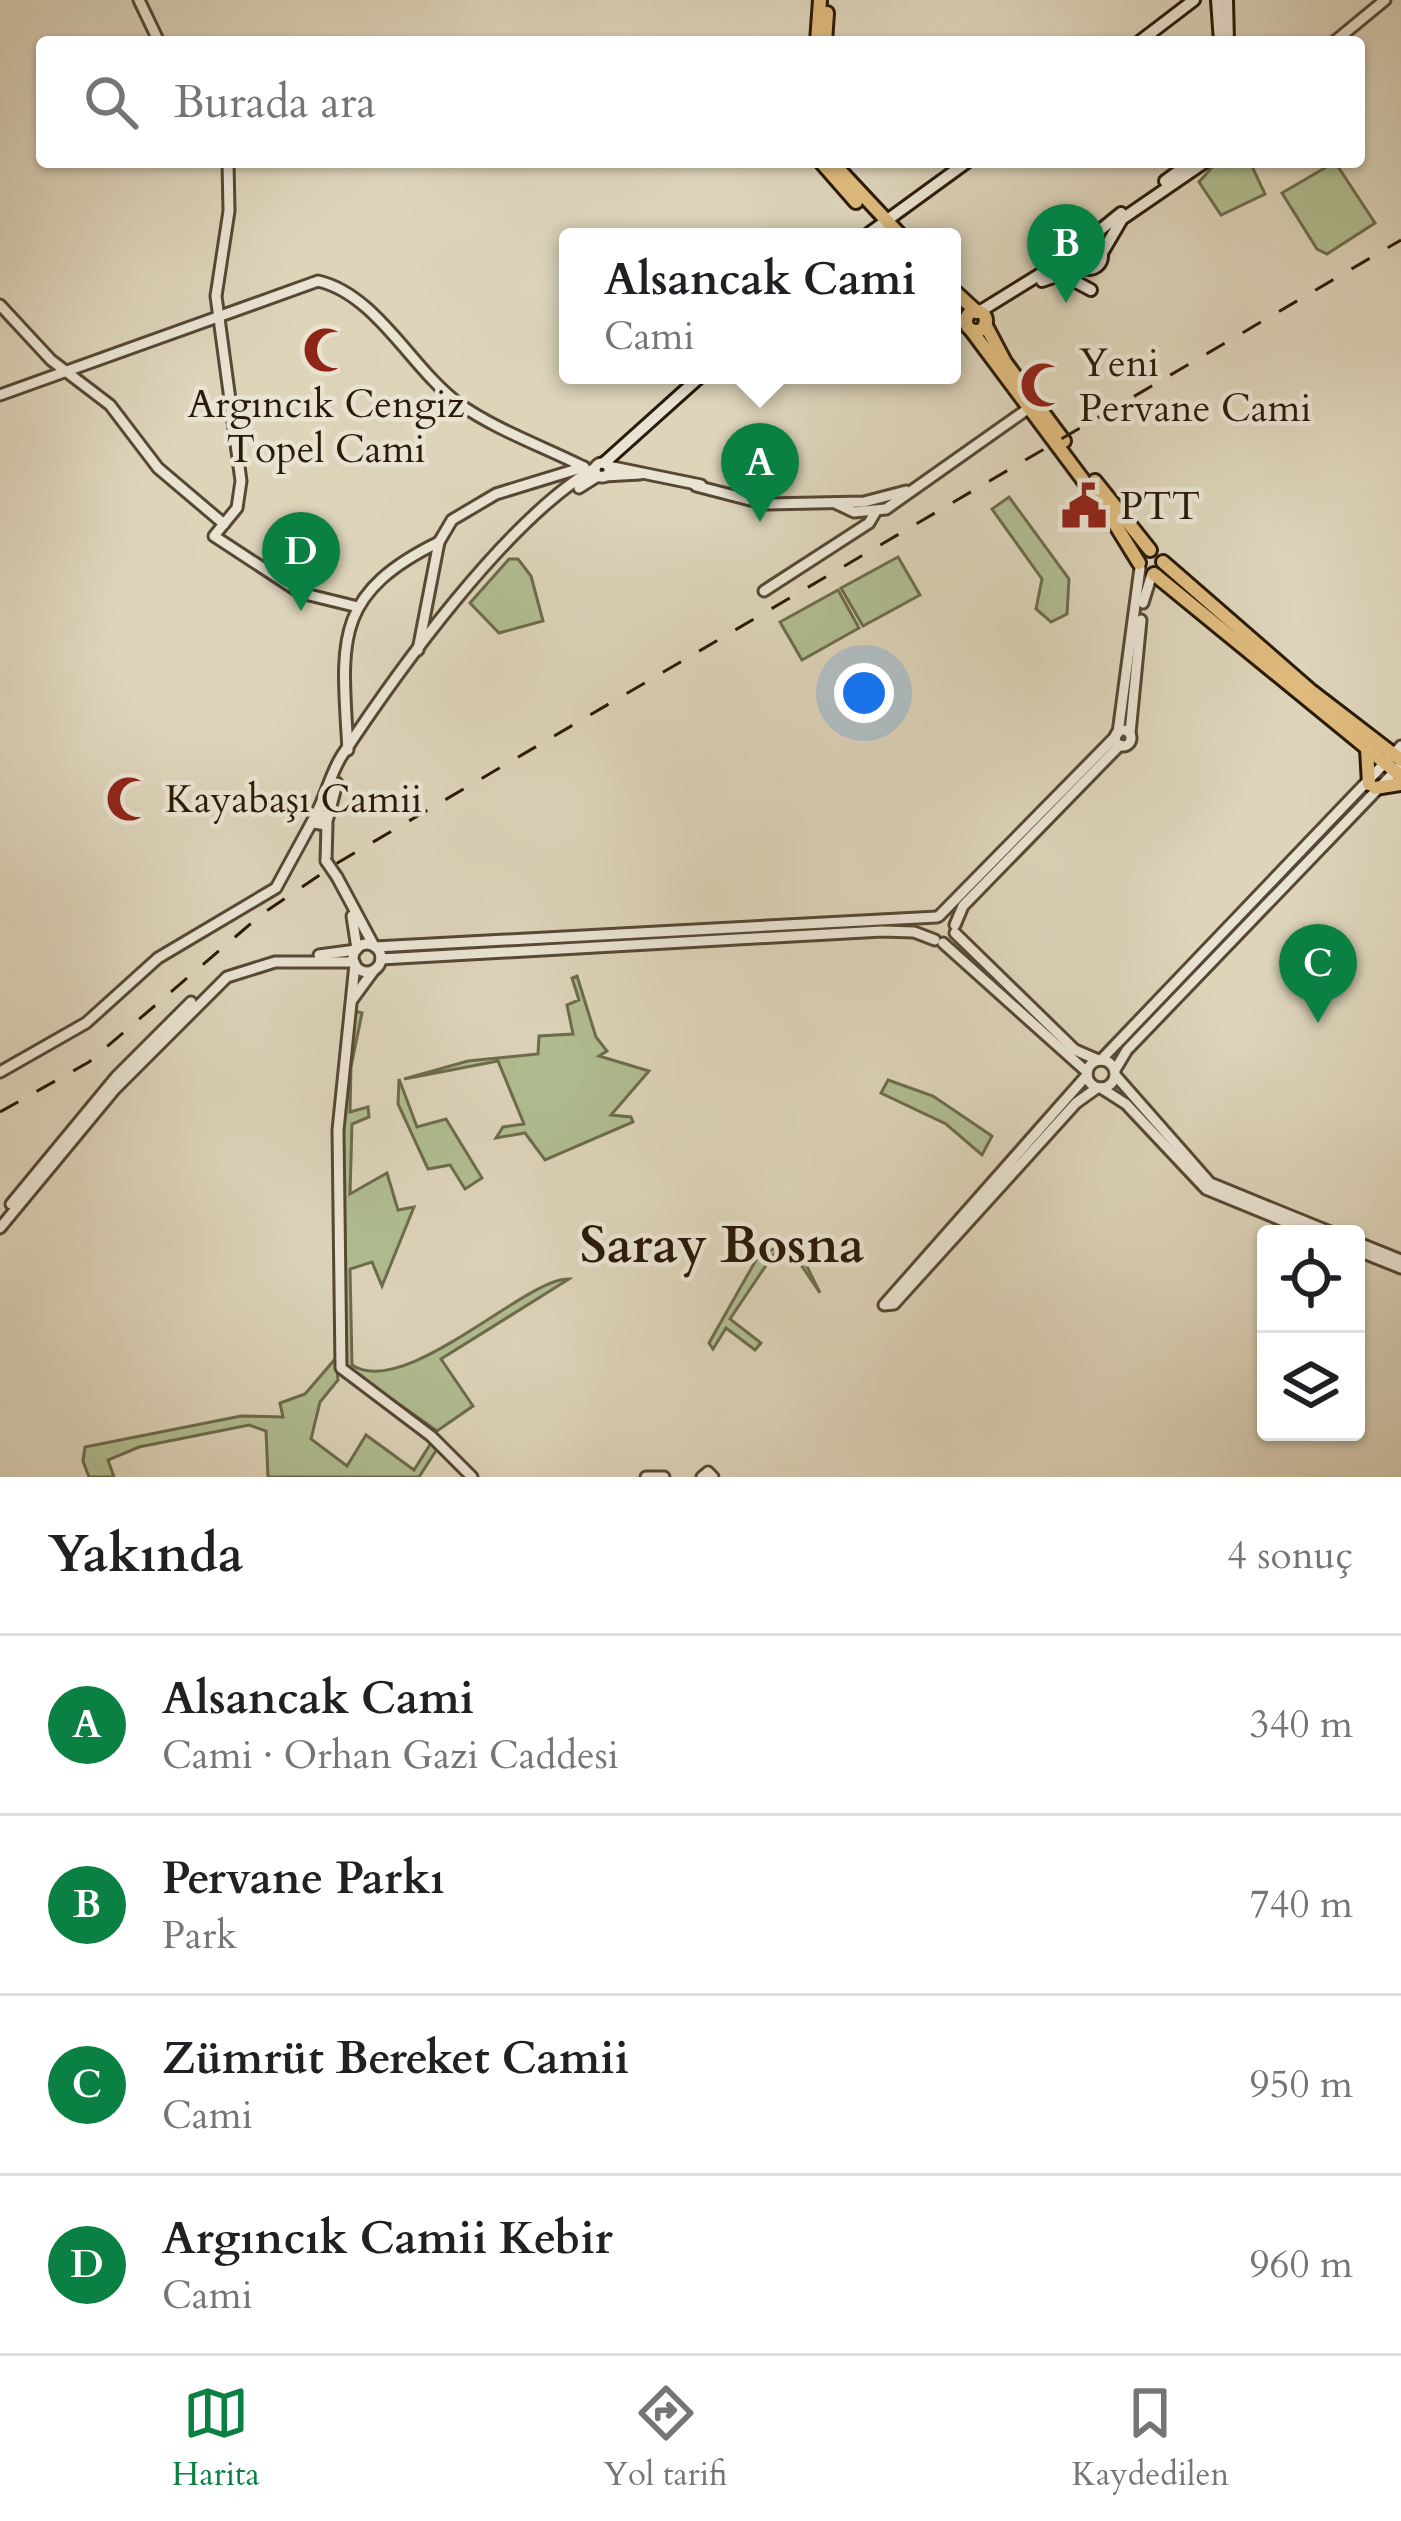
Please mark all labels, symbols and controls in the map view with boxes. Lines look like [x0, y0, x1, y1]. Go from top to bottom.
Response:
search box [36, 36, 1365, 168]
icon: search [78, 69, 144, 135]
text: Burada ara [174, 72, 376, 133]
pin: B [1027, 204, 1105, 303]
popup [559, 228, 961, 384]
text: Alsancak Cami [604, 249, 916, 310]
text: Cami [604, 310, 695, 363]
mosque icon: Argıncık Cengiz Topel Cami [301, 325, 351, 375]
place label: Yeni Pervane Cami [1079, 337, 1312, 435]
mosque icon: Yeni Pervane Cami [1018, 360, 1068, 410]
place label: Argıncık Cengiz Topel Cami [187, 378, 465, 476]
pin: A [721, 423, 799, 522]
place label: PTT [1120, 480, 1200, 533]
public building icon: PTT [1059, 481, 1109, 531]
pin: D [262, 512, 340, 611]
your location [834, 663, 894, 723]
place label: Kayabaşı Camii [165, 773, 422, 826]
mosque icon: Kayabaşı Camii [104, 774, 154, 824]
pin: C [1279, 924, 1357, 1023]
district label: Saray Bosna [580, 1211, 864, 1281]
map controls [1257, 1225, 1365, 1441]
button: locate [1257, 1225, 1365, 1333]
button: layers [1257, 1333, 1365, 1441]
text: Yakında [48, 1520, 243, 1590]
text: 4 sonuç [1227, 1529, 1353, 1582]
text: Alsancak Cami [162, 1668, 474, 1729]
text: A [72, 1698, 102, 1751]
text: 340 m [1250, 1698, 1353, 1751]
text: Cami · Orhan Gazi Caddesi [162, 1729, 619, 1782]
text: Pervane Parkı [162, 1848, 445, 1909]
text: B [73, 1878, 101, 1931]
text: 740 m [1250, 1878, 1353, 1931]
text: Park [162, 1909, 237, 1962]
text: Zümrüt Bereket Camii [162, 2028, 629, 2089]
text: C [72, 2058, 102, 2111]
text: 950 m [1250, 2058, 1353, 2111]
text: Cami [162, 2089, 253, 2142]
text: Argıncık Camii Kebir [162, 2208, 613, 2269]
text: D [70, 2238, 104, 2291]
text: 960 m [1250, 2238, 1353, 2291]
text: Cami [162, 2269, 253, 2322]
tab: Harita [172, 2380, 260, 2497]
tab: Yol tarifi [603, 2380, 728, 2497]
tab: Kaydedilen [1071, 2380, 1229, 2497]

